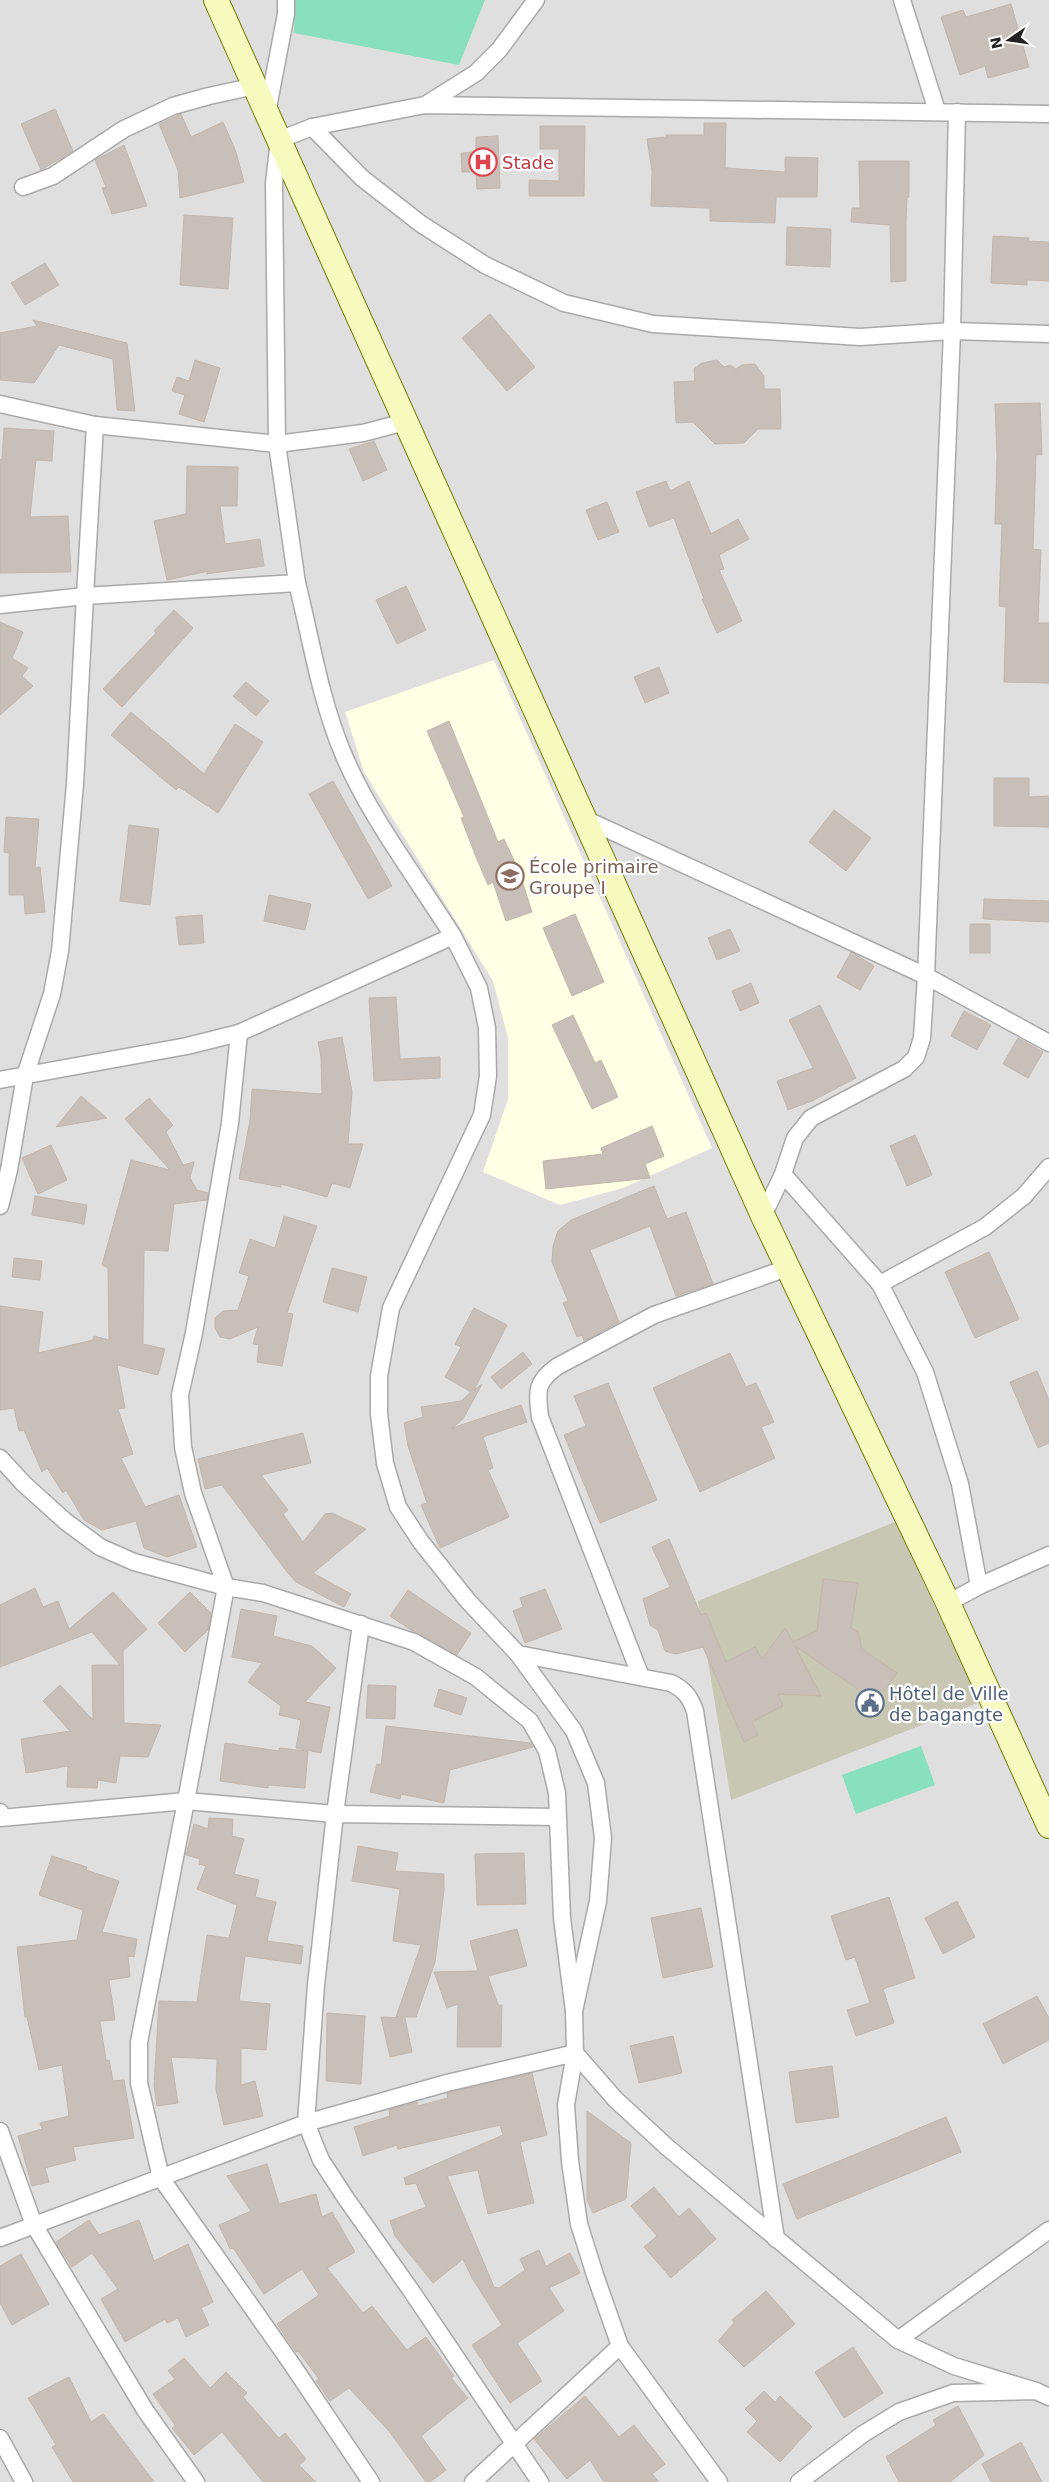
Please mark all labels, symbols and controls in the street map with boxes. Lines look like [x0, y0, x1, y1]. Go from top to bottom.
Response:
north arrow [984, 15, 1034, 65]
text: N [987, 35, 1005, 50]
hospital icon: Stade [468, 147, 498, 177]
place label: Stade [502, 152, 554, 173]
place label: École primaire Groupe I [529, 856, 659, 898]
school or university icon: École primaire Groupe I [495, 861, 525, 891]
place label: Hôtel de Ville de bagangte [889, 1683, 1009, 1725]
public building icon: Hôtel de Ville de bagangte [855, 1688, 885, 1718]

